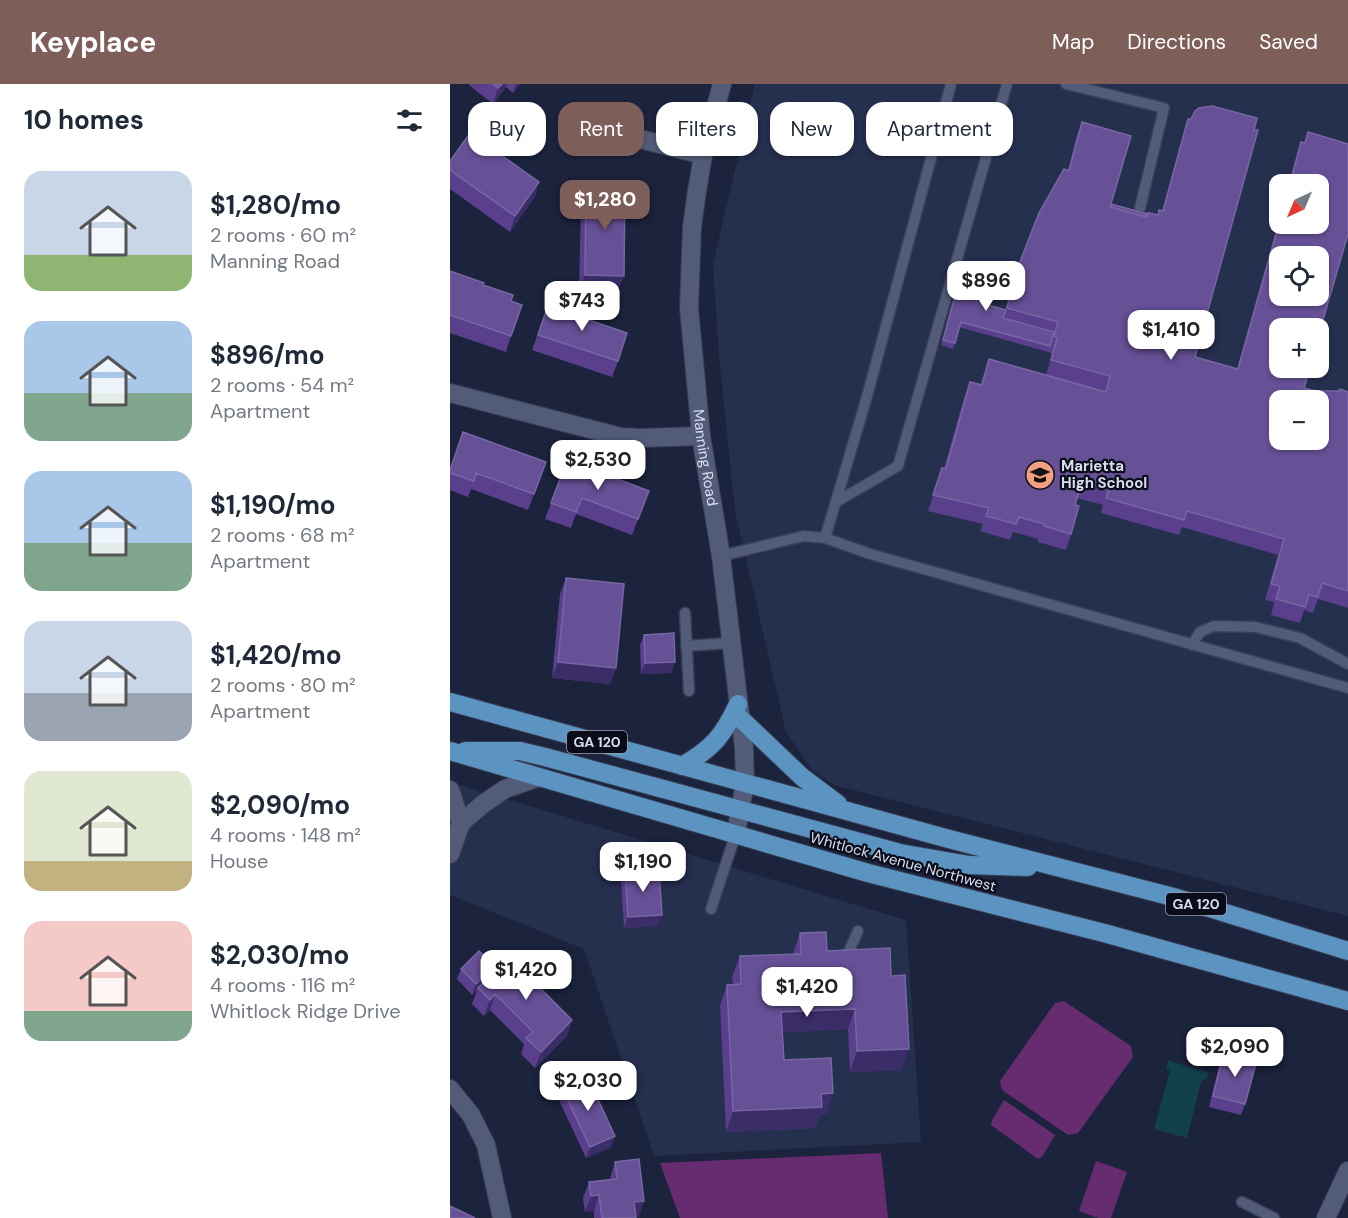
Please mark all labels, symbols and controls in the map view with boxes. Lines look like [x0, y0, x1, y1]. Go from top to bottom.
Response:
text: Keyplace [30, 24, 156, 61]
text: Map [1052, 28, 1094, 56]
text: Directions [1127, 28, 1226, 56]
text: Saved [1259, 28, 1318, 56]
chip: Buy [468, 102, 546, 156]
chip: Rent [558, 102, 644, 156]
chip: Filters [656, 102, 758, 156]
chip: New [770, 102, 854, 156]
chip: Apartment [866, 102, 1013, 156]
text: 10 homes [24, 103, 144, 137]
icon: filters [393, 104, 426, 137]
north arrow [1269, 174, 1329, 234]
map controls [1269, 174, 1329, 450]
pin: $1,280 [556, 180, 654, 231]
text: $1,280 [574, 186, 636, 212]
text: $1,280/mo [210, 188, 341, 222]
icon: home [72, 195, 144, 267]
text: 2 rooms · 60 m² [210, 222, 356, 248]
button: locate [1269, 246, 1329, 306]
text: Manning Road [210, 248, 340, 274]
pin: $896 [950, 261, 1022, 312]
text: $896 [961, 267, 1011, 293]
pin: $743 [546, 281, 618, 332]
text: $743 [559, 287, 605, 313]
pin: $1,410 [1122, 310, 1220, 361]
text: $1,410 [1142, 316, 1200, 342]
button: + [1269, 318, 1329, 378]
text: $896/mo [210, 338, 325, 372]
icon: home [72, 345, 144, 417]
text: 2 rooms · 54 m² [210, 372, 354, 398]
button: − [1269, 390, 1329, 450]
text: Apartment [210, 398, 310, 424]
street label: Manning Road [689, 408, 723, 508]
pin: $2,530 [549, 440, 647, 491]
text: $2,530 [564, 446, 632, 472]
place label: Marietta High School [1061, 456, 1147, 493]
school or university icon: Marietta High School [1024, 459, 1056, 491]
text: $1,190/mo [210, 488, 336, 522]
icon: home [72, 495, 144, 567]
text: 2 rooms · 68 m² [210, 522, 355, 548]
text: Apartment [210, 548, 310, 574]
text: $1,420/mo [210, 638, 342, 672]
icon: home [72, 645, 144, 717]
text: 2 rooms · 80 m² [210, 672, 356, 698]
text: Apartment [210, 698, 310, 724]
road number: GA 120 [567, 731, 627, 753]
text: $2,090/mo [210, 788, 350, 822]
icon: home [72, 795, 144, 867]
text: 4 rooms · 148 m² [210, 822, 361, 848]
street label: Whitlock Avenue Northwest [808, 827, 998, 897]
pin: $1,190 [594, 842, 692, 893]
text: House [210, 848, 268, 874]
text: $1,190 [614, 848, 672, 874]
road number: GA 120 [1166, 893, 1226, 915]
text: $2,030/mo [210, 938, 349, 972]
icon: home [72, 945, 144, 1017]
pin: $1,420 [477, 950, 575, 1001]
text: $1,420 [495, 956, 557, 982]
pin: $1,420 [758, 967, 856, 1018]
text: 4 rooms · 116 m² [210, 972, 355, 998]
text: $1,420 [776, 973, 838, 999]
text: Whitlock Ridge Drive [210, 998, 401, 1024]
pin: $2,090 [1186, 1027, 1284, 1078]
text: $2,090 [1200, 1033, 1270, 1059]
pin: $2,030 [539, 1061, 637, 1112]
text: $2,030 [554, 1067, 622, 1093]

